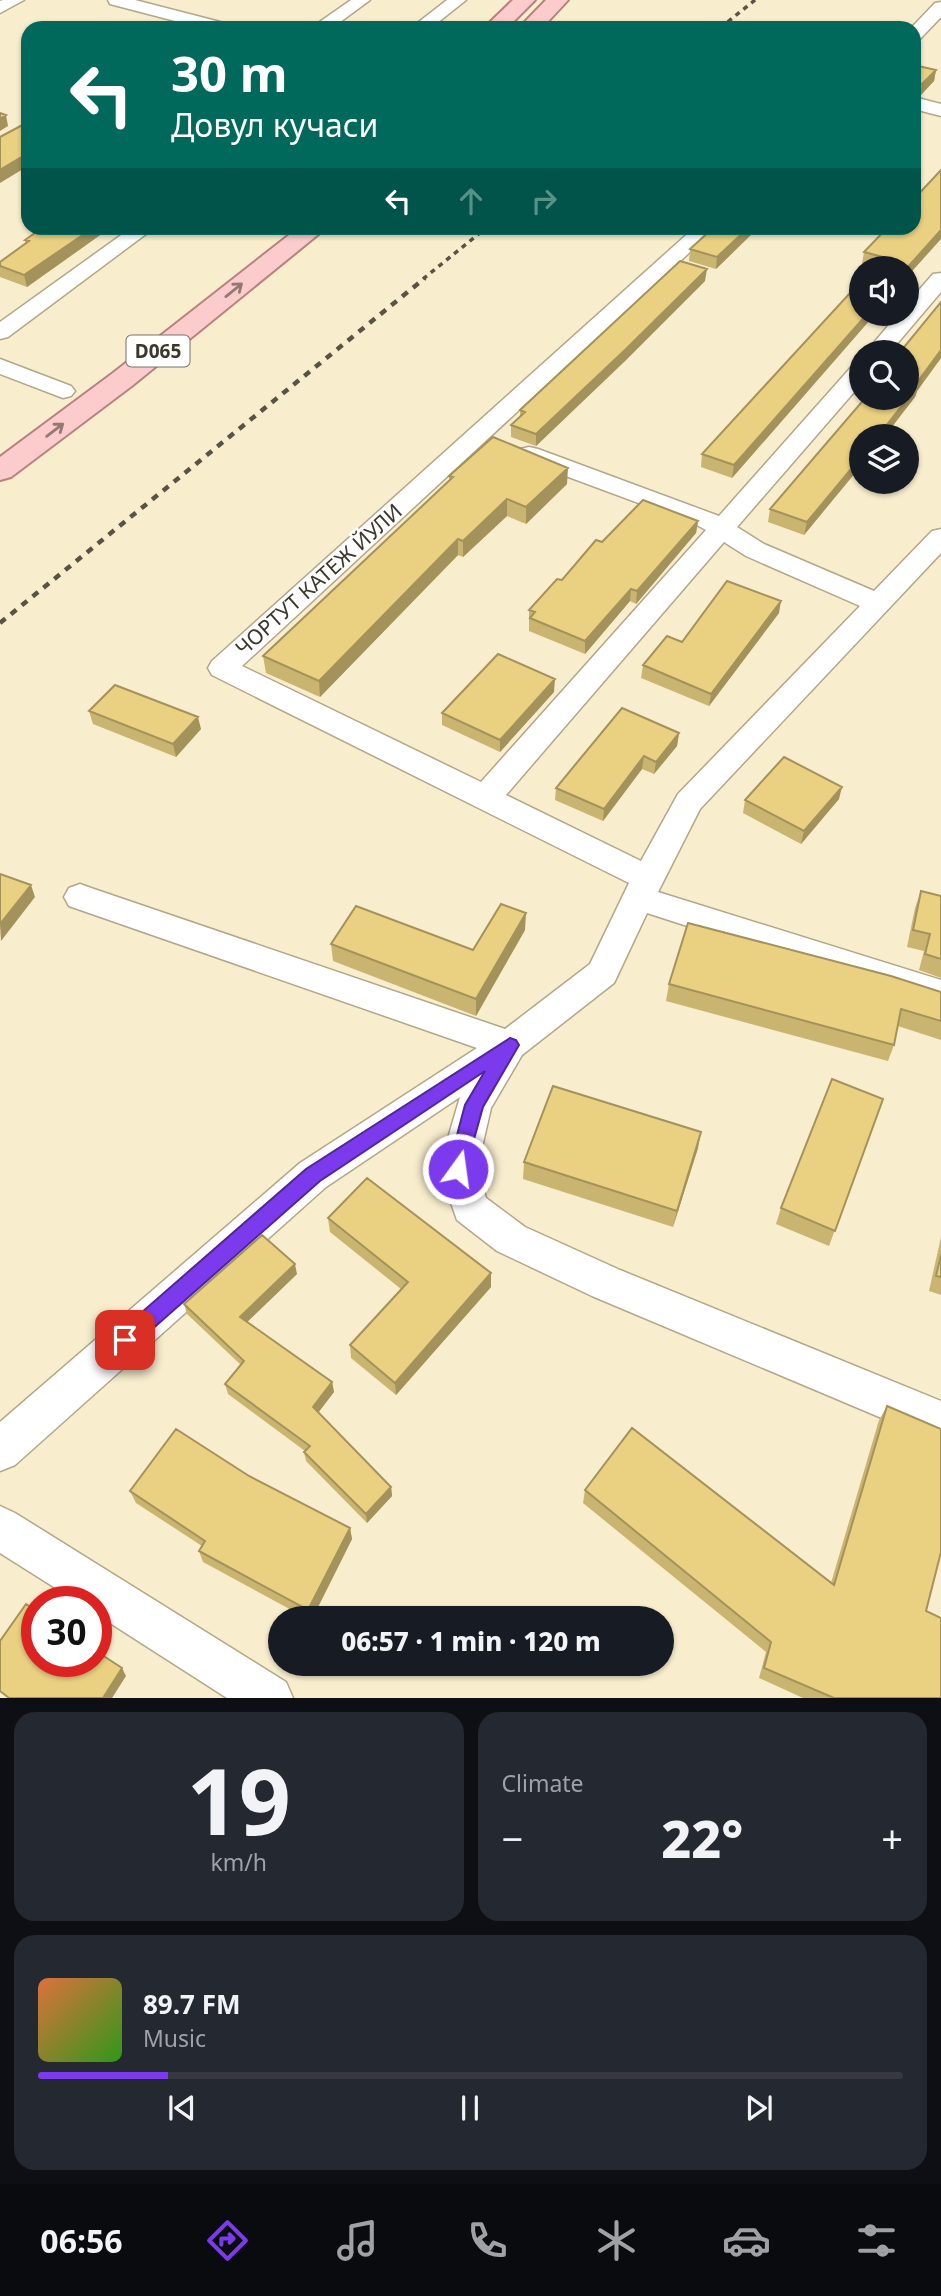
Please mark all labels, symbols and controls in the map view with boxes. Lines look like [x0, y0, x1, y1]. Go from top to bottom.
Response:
text: 30 m [171, 40, 288, 106]
icon: left [56, 49, 147, 140]
text: Довул кучаси [171, 103, 378, 146]
icon: left [379, 182, 417, 220]
icon: ahead [452, 182, 490, 220]
icon: right [525, 182, 563, 220]
map controls [849, 256, 919, 494]
button: sound [849, 256, 919, 326]
one-way arrow [224, 283, 242, 298]
road number: D065 [127, 336, 190, 366]
button: search [849, 340, 919, 410]
one-way arrow [45, 423, 64, 438]
button: layers [849, 424, 919, 494]
street label: ЧОРТУТ КАТЕЖ ЙУЛИ [229, 497, 408, 662]
position arrow [421, 1132, 495, 1206]
pin [95, 1310, 155, 1370]
icon: arrive [106, 1321, 144, 1359]
speed limit sign: 30 [21, 1586, 112, 1677]
text: 06:57 · 1 min · 120 m [341, 1623, 601, 1659]
text: 19 [187, 1738, 291, 1862]
text: Climate [502, 1767, 584, 1799]
text: 22° [661, 1802, 743, 1873]
text: − [502, 1812, 523, 1864]
text: + [881, 1812, 903, 1864]
text: km/h [210, 1846, 267, 1878]
text: 89.7 FM [143, 1986, 240, 2022]
text: Music [143, 2022, 206, 2054]
icon: previous [163, 2089, 201, 2127]
icon: pause [451, 2089, 489, 2127]
icon: next [740, 2089, 778, 2127]
icon: directions [203, 2216, 252, 2265]
icon: music [333, 2216, 382, 2265]
icon: phone [463, 2216, 512, 2265]
icon: climate [592, 2216, 641, 2265]
icon: car [722, 2216, 771, 2265]
icon: filters [852, 2216, 901, 2265]
text: 06:56 [40, 2219, 123, 2262]

